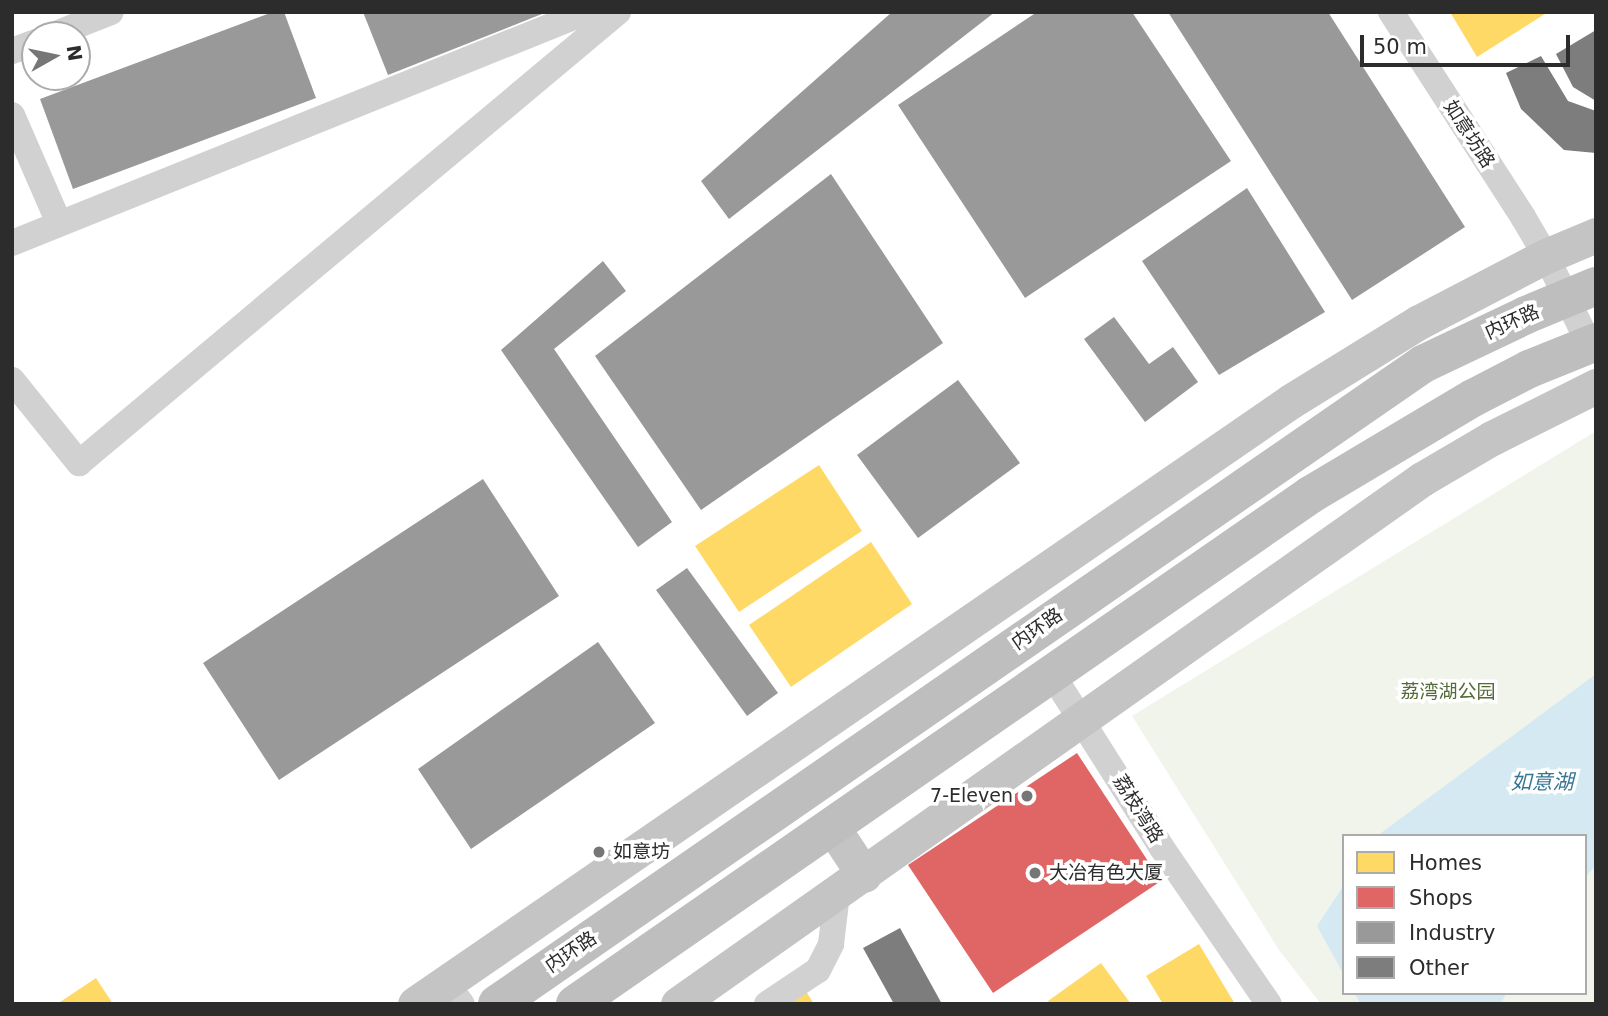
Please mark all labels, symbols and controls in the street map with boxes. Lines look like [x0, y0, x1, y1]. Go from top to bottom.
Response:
north arrow [21, 21, 91, 91]
scale bar [1363, 21, 1573, 65]
text: 50 m [1373, 35, 1427, 59]
text: N [63, 43, 87, 63]
street label: 如意坊路 [1439, 96, 1499, 172]
street label: 内环路 [1481, 300, 1543, 344]
street label: 内环路 [1007, 603, 1067, 655]
park label: 荔湾湖公园 [1401, 681, 1495, 703]
water label: 如意湖 [1511, 769, 1573, 795]
street label: 荔枝湾路 [1108, 771, 1168, 847]
place label: 7-Eleven [930, 785, 1013, 807]
marker: 7-Eleven [1019, 788, 1035, 804]
legend [1342, 834, 1587, 995]
place label: 如意坊 [613, 841, 670, 863]
marker: 如意坊 [591, 844, 607, 860]
text: Homes [1409, 851, 1482, 875]
place label: 大冶有色大厦 [1049, 862, 1163, 884]
marker: 大冶有色大厦 [1027, 865, 1043, 881]
text: Shops [1409, 886, 1473, 910]
text: Industry [1409, 921, 1495, 945]
street label: 内环路 [541, 927, 601, 977]
text: Other [1409, 956, 1469, 980]

